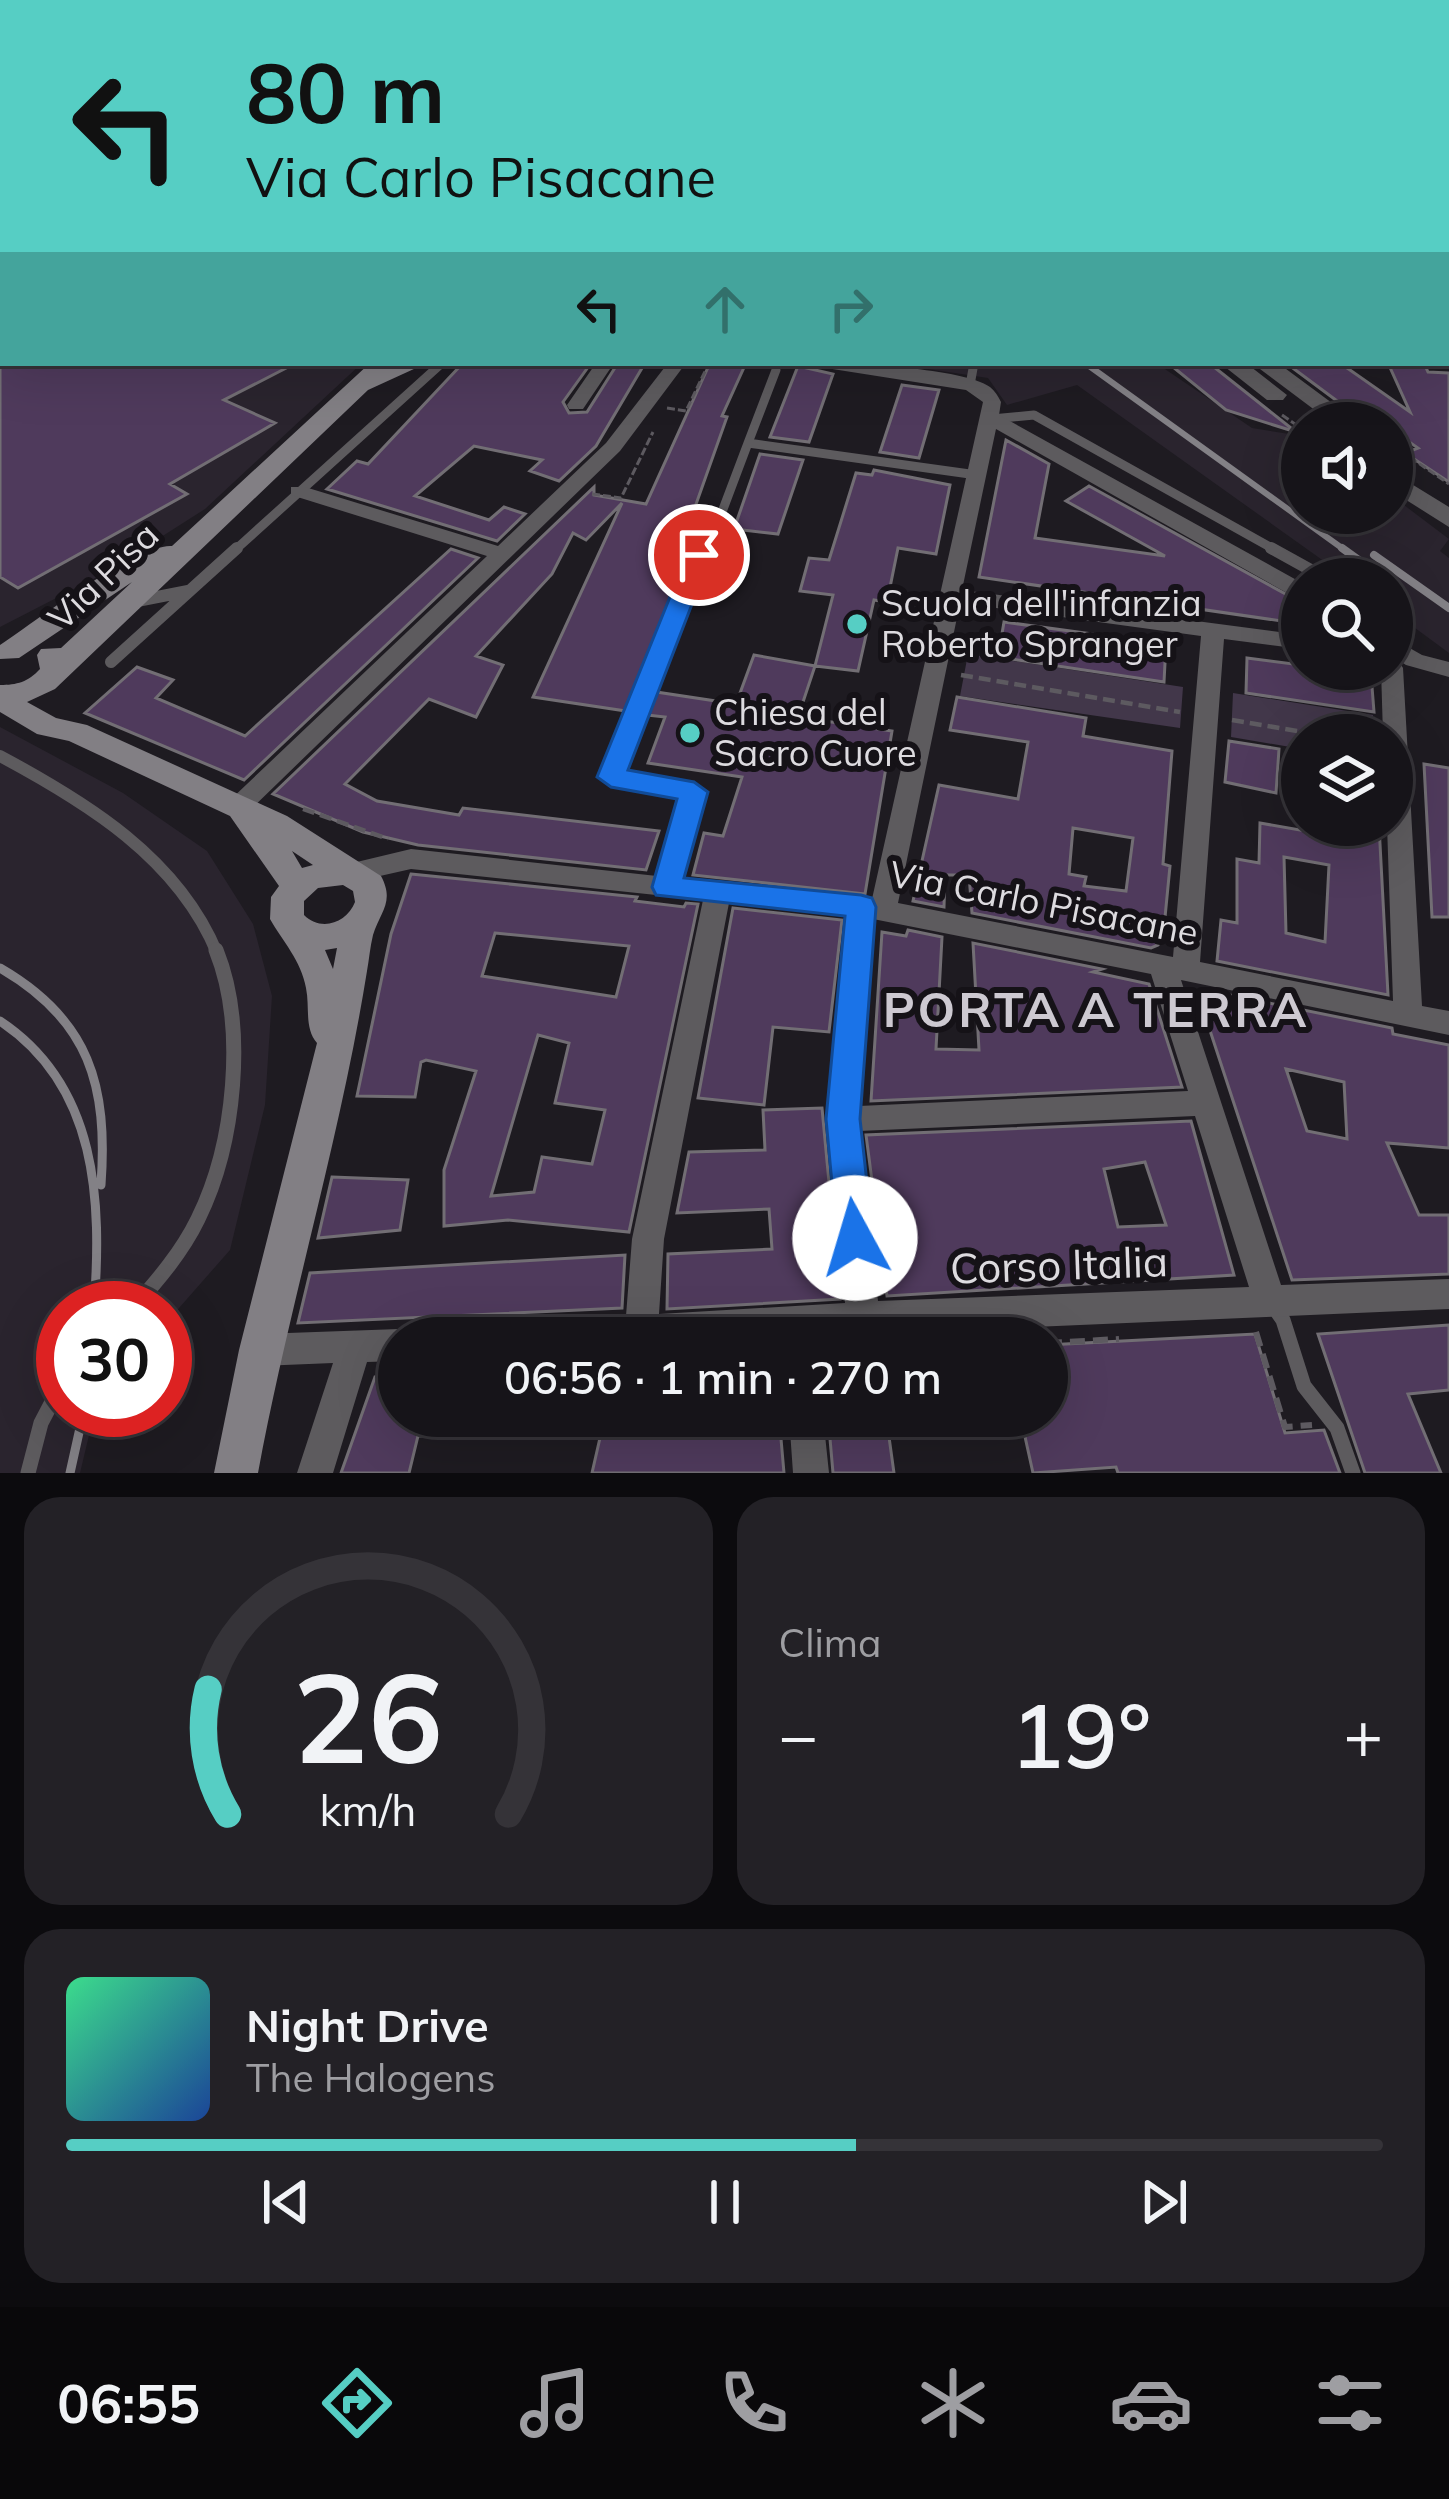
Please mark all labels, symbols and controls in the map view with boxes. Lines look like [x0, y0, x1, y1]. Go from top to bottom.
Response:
text: 80 m [246, 39, 445, 144]
icon: left [48, 48, 204, 204]
text: Via Carlo Pisacane [246, 143, 716, 211]
icon: left [566, 276, 632, 342]
icon: ahead [692, 276, 758, 342]
icon: right [818, 276, 884, 342]
map controls [1281, 402, 1413, 846]
button: sound [1281, 402, 1413, 534]
pin [648, 504, 750, 606]
street label: Via Pisa [38, 512, 167, 639]
icon: arrive [666, 522, 732, 588]
button: search [1281, 558, 1413, 690]
place label: Scuola dell'infanzia Roberto Spranger [881, 580, 1202, 666]
marker: Scuola dell'infanzia Roberto Spranger [844, 611, 870, 637]
place label: Chiesa del Sacro Cuore [714, 689, 917, 775]
button: layers [1281, 714, 1413, 846]
marker: Chiesa del Sacro Cuore [677, 720, 703, 746]
street label: Via Carlo Pisacane [886, 851, 1202, 954]
district label: PORTA A TERRA [883, 979, 1309, 1039]
position arrow [792, 1175, 918, 1301]
street label: Corso Italia [949, 1234, 1169, 1295]
speed limit sign: 30 [36, 1281, 192, 1437]
text: 06:56 · 1 min · 270 m [504, 1349, 942, 1405]
text: Clima [779, 1618, 881, 1667]
text: 26 [293, 1638, 443, 1794]
text: 19° [1010, 1678, 1152, 1791]
text: − [779, 1693, 818, 1776]
text: + [1343, 1693, 1383, 1776]
text: km/h [320, 1783, 417, 1837]
text: Night Drive [246, 1997, 489, 2053]
text: The Halogens [246, 2053, 496, 2102]
icon: previous [253, 2169, 319, 2235]
icon: pause [692, 2169, 758, 2235]
icon: next [1131, 2169, 1197, 2235]
icon: directions [315, 2361, 399, 2445]
icon: music [513, 2361, 597, 2445]
icon: phone [712, 2361, 796, 2445]
icon: climate [911, 2361, 995, 2445]
icon: car [1109, 2361, 1193, 2445]
icon: filters [1308, 2361, 1392, 2445]
text: 06:55 [57, 2369, 200, 2437]

